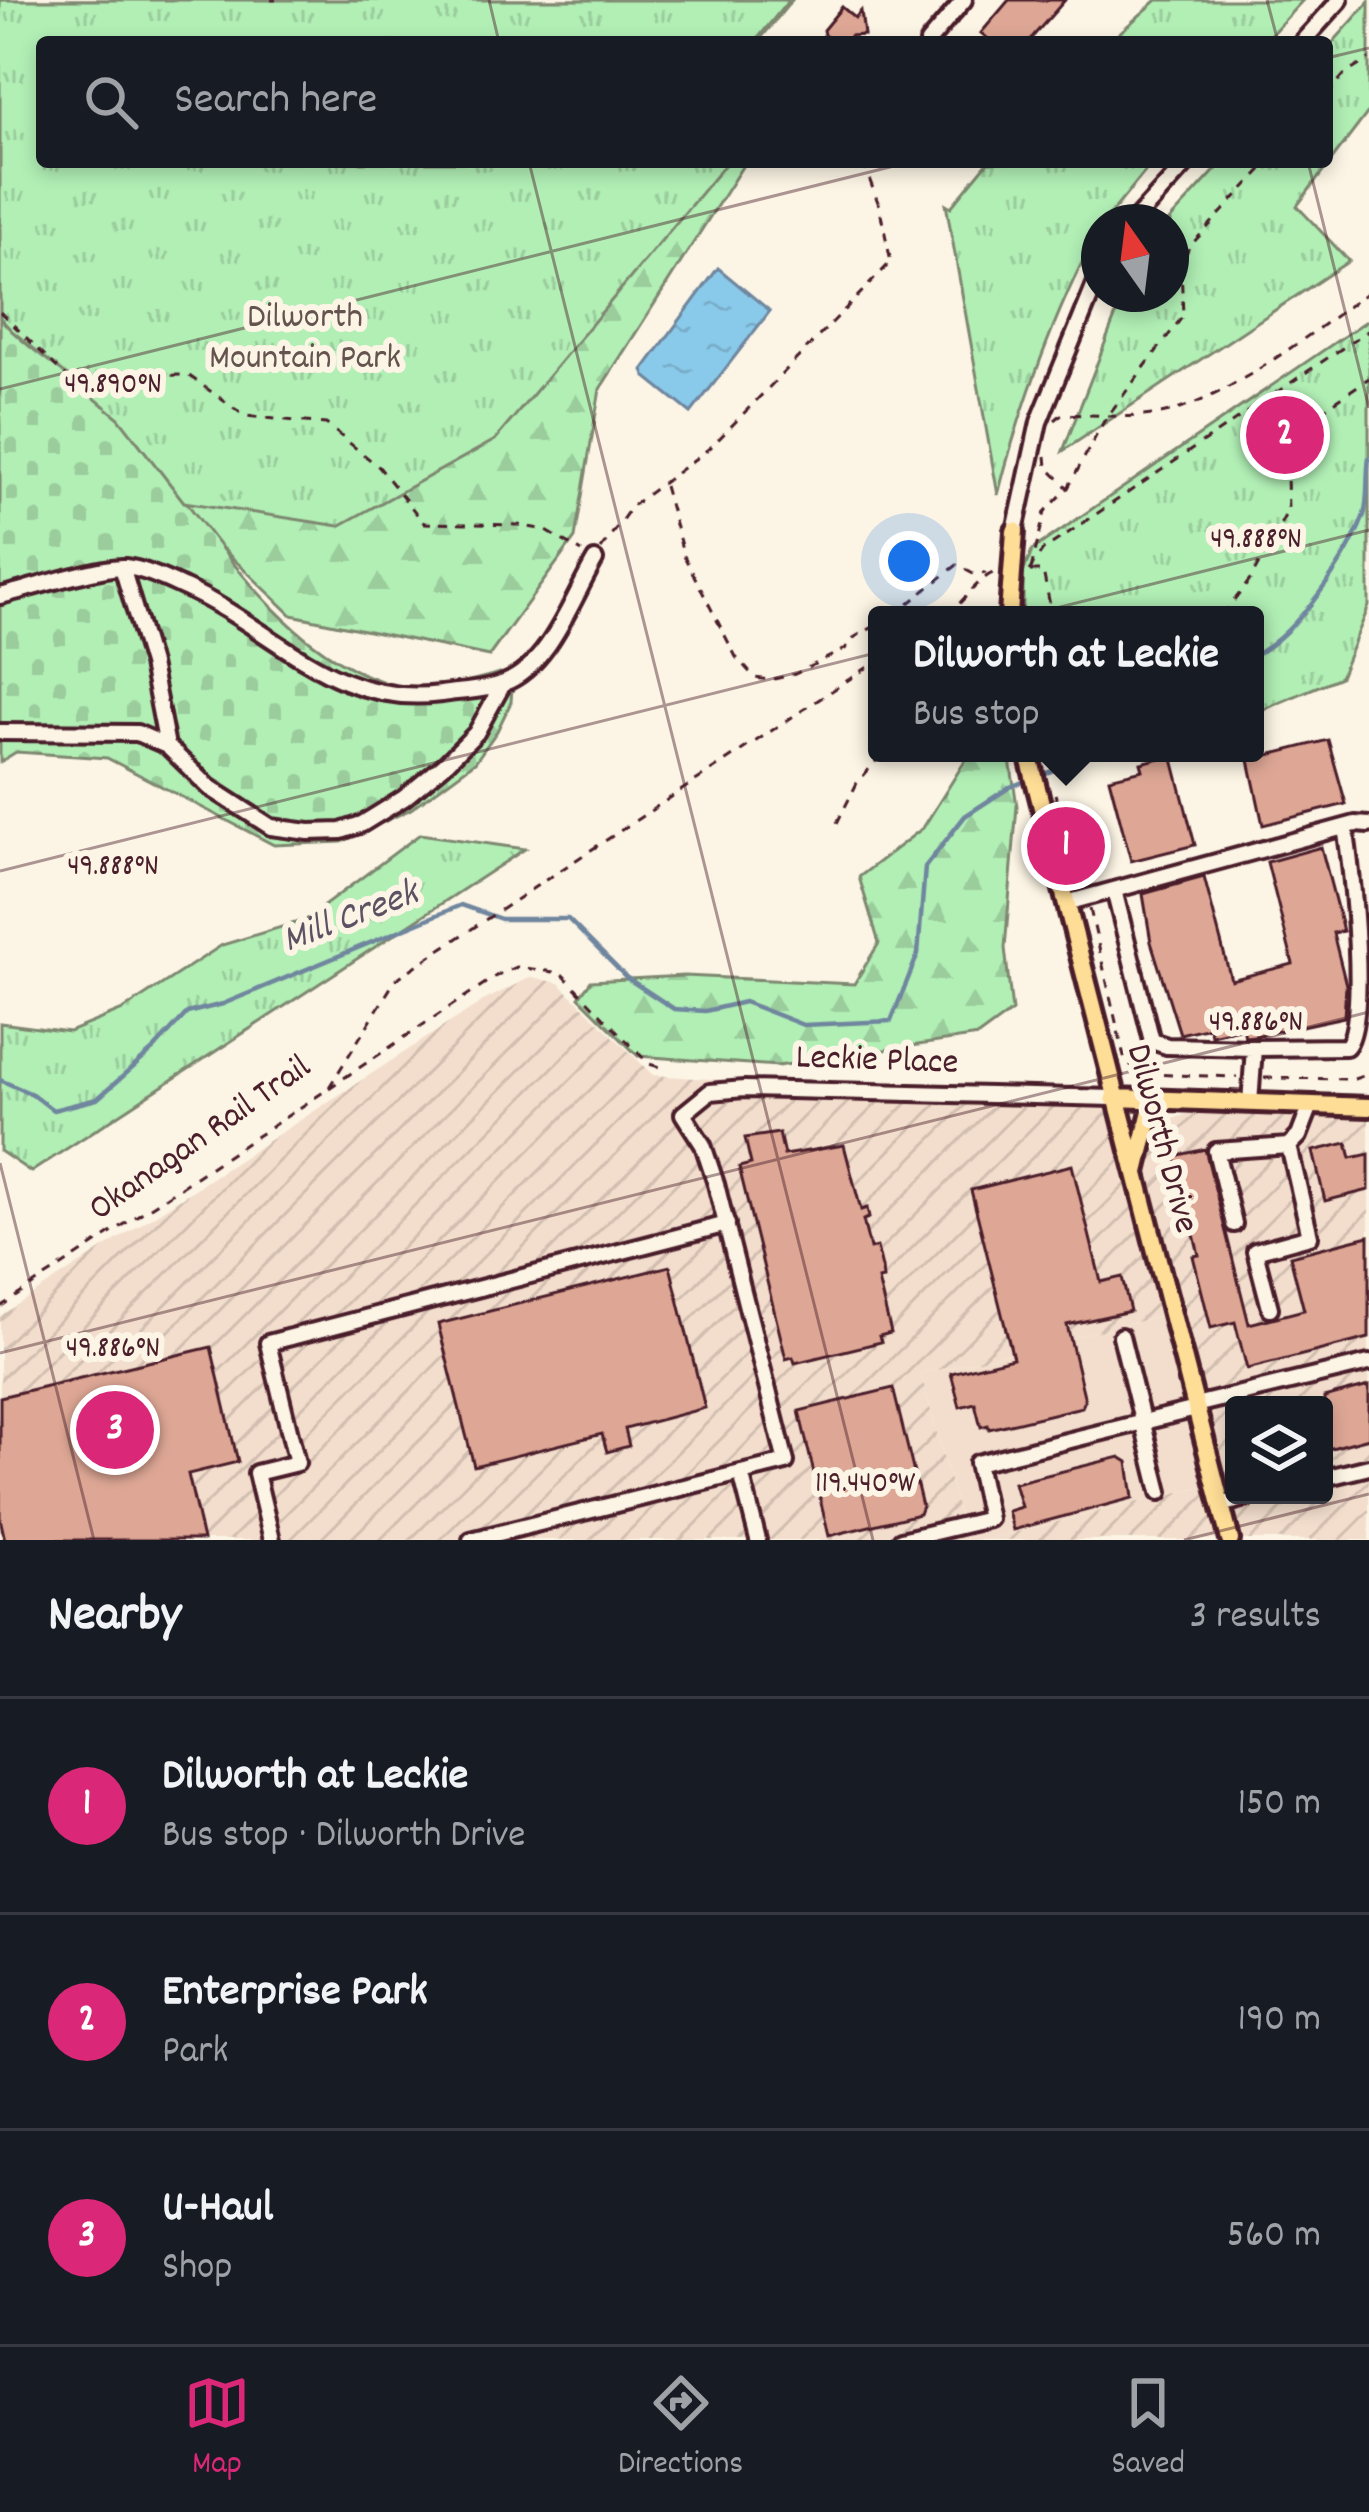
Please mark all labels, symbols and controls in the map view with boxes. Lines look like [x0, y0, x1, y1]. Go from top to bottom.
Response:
search box [36, 36, 1333, 168]
icon: search [78, 69, 144, 135]
text: Search here [174, 70, 377, 134]
north arrow [1081, 204, 1189, 312]
park label: Dilworth Mountain Park [209, 293, 401, 386]
text: 49.890°N [64, 365, 162, 408]
pin: 2 [1246, 390, 1324, 480]
text: 49.888°N [1210, 520, 1302, 563]
your location [879, 531, 939, 591]
popup [868, 606, 1264, 762]
text: Dilworth at Leckie [913, 625, 1219, 689]
text: Bus stop [913, 689, 1040, 744]
pin: 1 [1027, 801, 1105, 891]
text: 49.888°N [67, 847, 159, 890]
water label: Mill Creek [275, 867, 430, 970]
text: 49.886°N [1209, 1003, 1303, 1046]
street label: Leckie Place [795, 1033, 959, 1091]
street label: Dilworth Drive [1110, 1039, 1210, 1239]
street label: Okanagan Rail Trail [79, 1044, 323, 1236]
text: 49.886°N [66, 1329, 160, 1372]
pin: 3 [76, 1385, 154, 1475]
map controls [1225, 1396, 1333, 1504]
button: layers [1225, 1396, 1333, 1504]
text: 119.440°W [815, 1464, 916, 1507]
text: Nearby [48, 1582, 181, 1654]
text: 3 results [1190, 1591, 1321, 1646]
text: Dilworth at Leckie [162, 1746, 468, 1810]
text: 1 [83, 1778, 91, 1833]
text: 150 m [1237, 1778, 1321, 1833]
text: Bus stop · Dilworth Drive [162, 1810, 525, 1865]
text: Enterprise Park [162, 1962, 428, 2026]
text: 2 [78, 1994, 96, 2049]
text: 190 m [1238, 1994, 1321, 2049]
text: Park [162, 2026, 228, 2081]
text: U-Haul [162, 2178, 273, 2242]
text: 3 [78, 2210, 96, 2265]
text: 560 m [1227, 2210, 1321, 2265]
text: Shop [162, 2242, 232, 2297]
tab: Map [184, 2370, 250, 2489]
tab: Directions [618, 2370, 743, 2489]
tab: Saved [1111, 2370, 1185, 2489]

